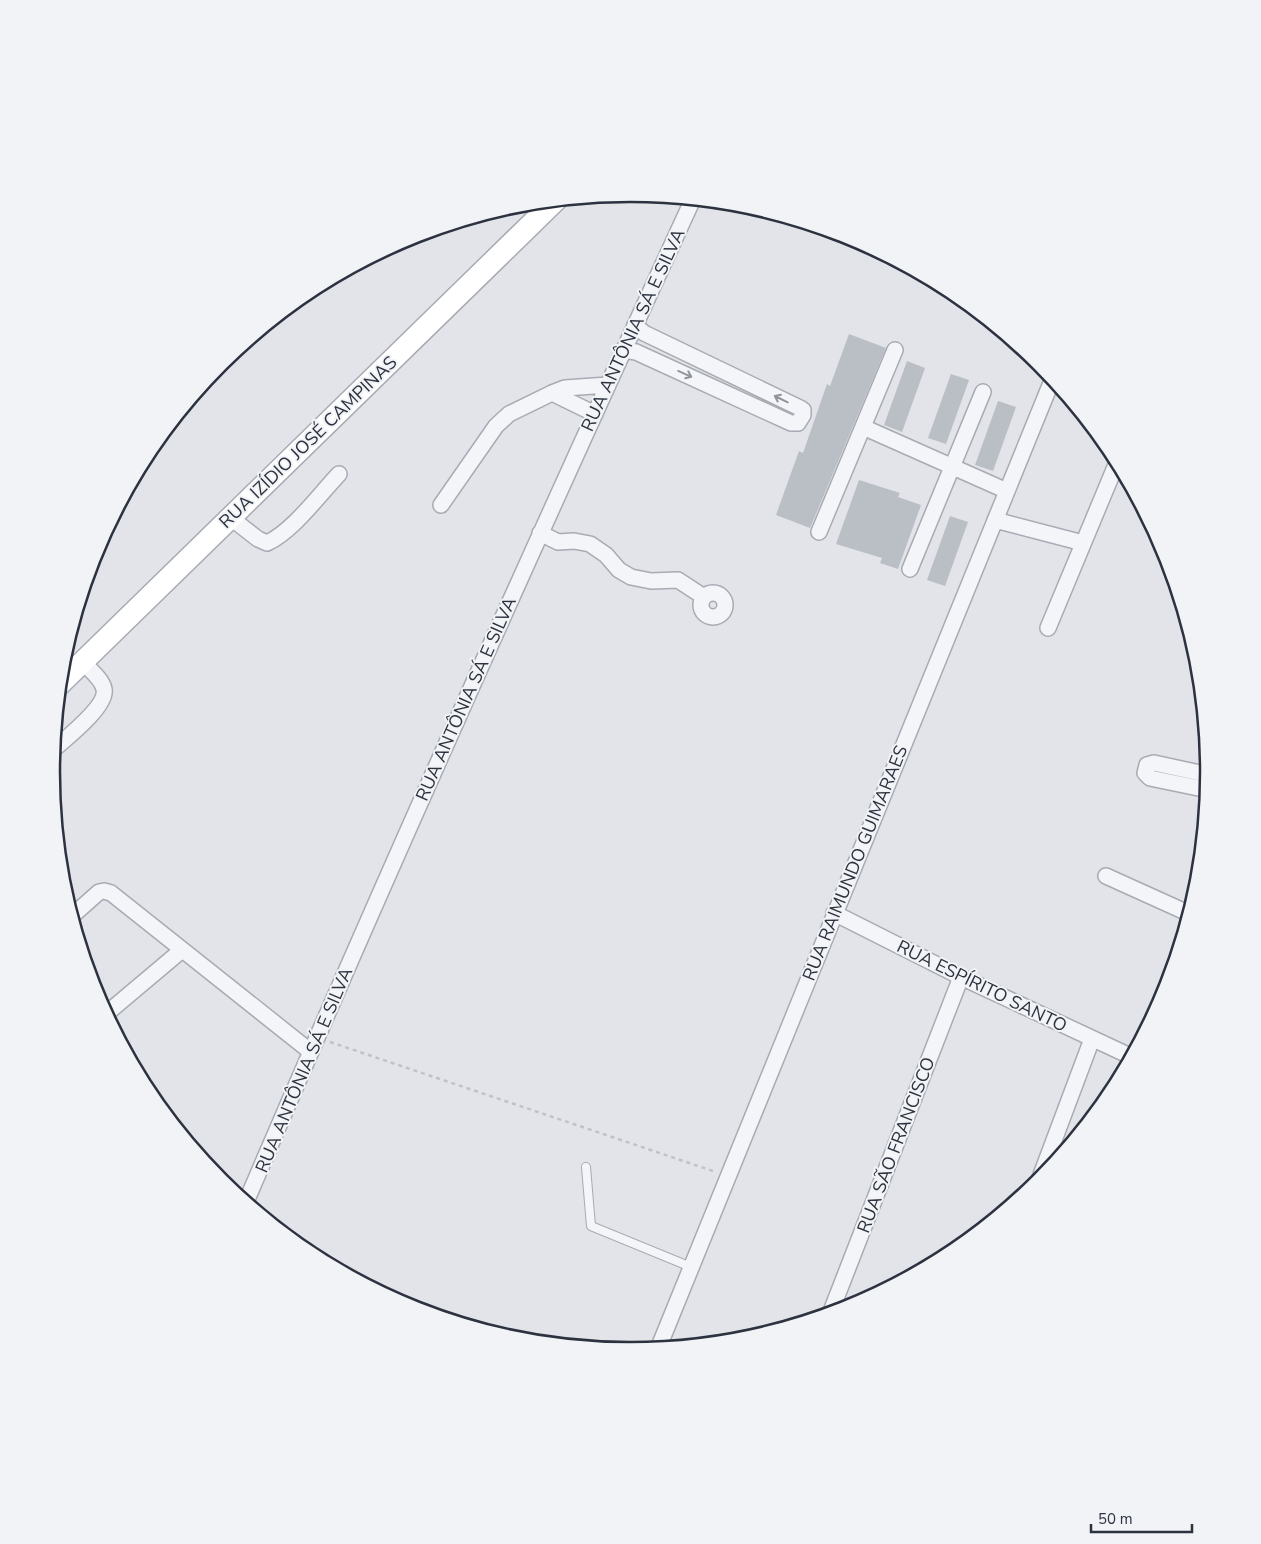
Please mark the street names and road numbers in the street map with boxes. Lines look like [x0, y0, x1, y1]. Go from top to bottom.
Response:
street label: RUA ANTÔNIA SÁ E SILVA [575, 225, 691, 435]
street label: RUA IZÍDIO JOSÉ CAMPINAS [214, 351, 402, 533]
street label: RUA ANTÔNIA SÁ E SILVA [410, 593, 522, 805]
street label: RUA RAIMUNDO GUIMARAES [797, 742, 913, 984]
street label: RUA ESPÍRITO SANTO [893, 934, 1071, 1038]
street label: RUA ANTÔNIA SÁ E SILVA [250, 964, 358, 1176]
street label: RUA SÃO FRANCISCO [851, 1054, 941, 1236]

